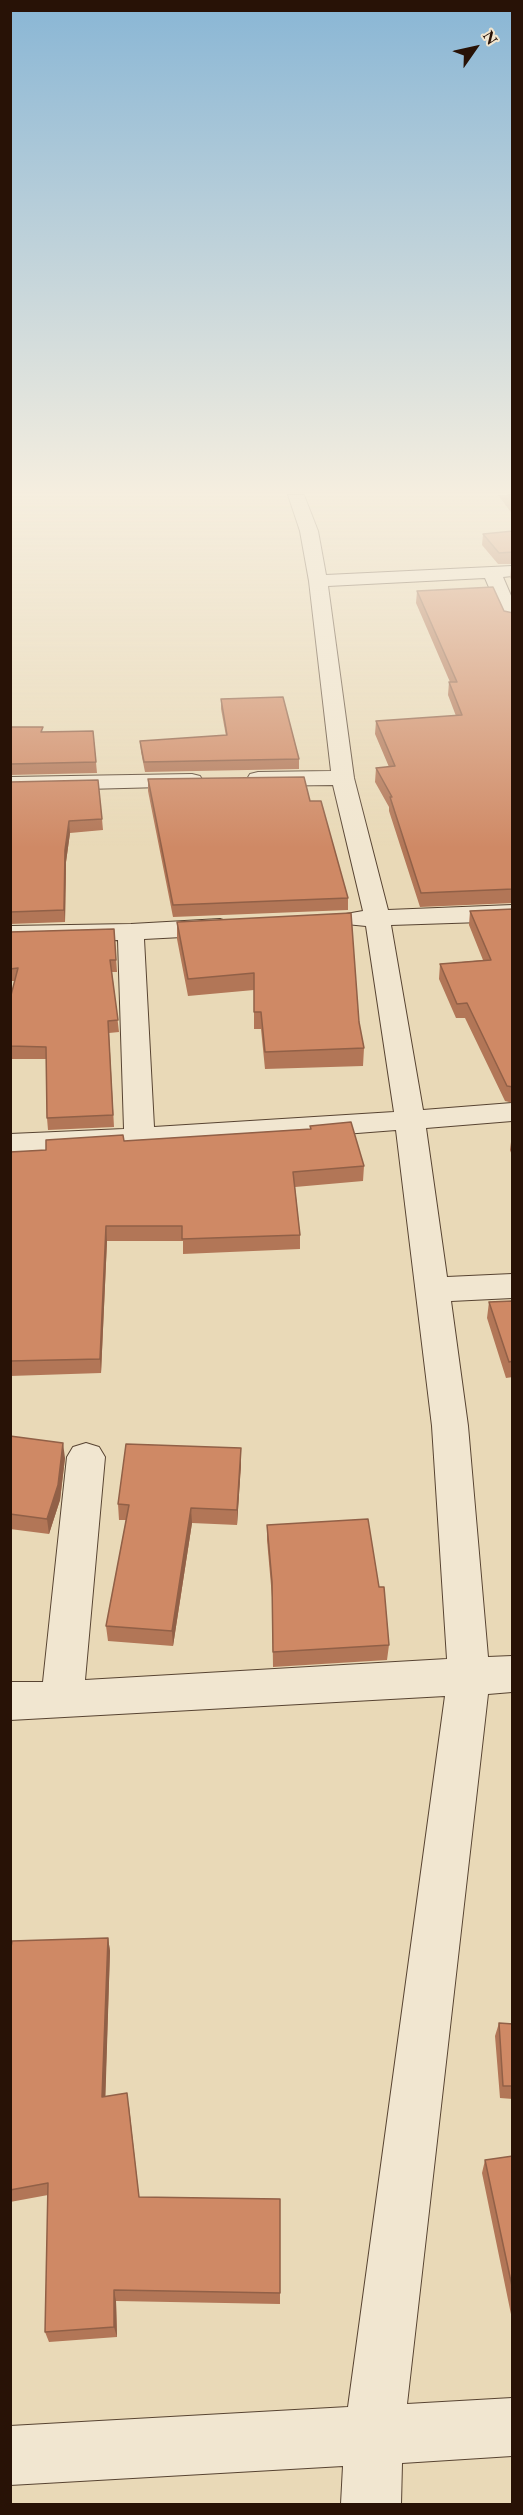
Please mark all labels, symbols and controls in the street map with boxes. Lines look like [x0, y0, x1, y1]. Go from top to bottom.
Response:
north arrow [445, 18, 505, 78]
text: N [478, 26, 503, 49]

